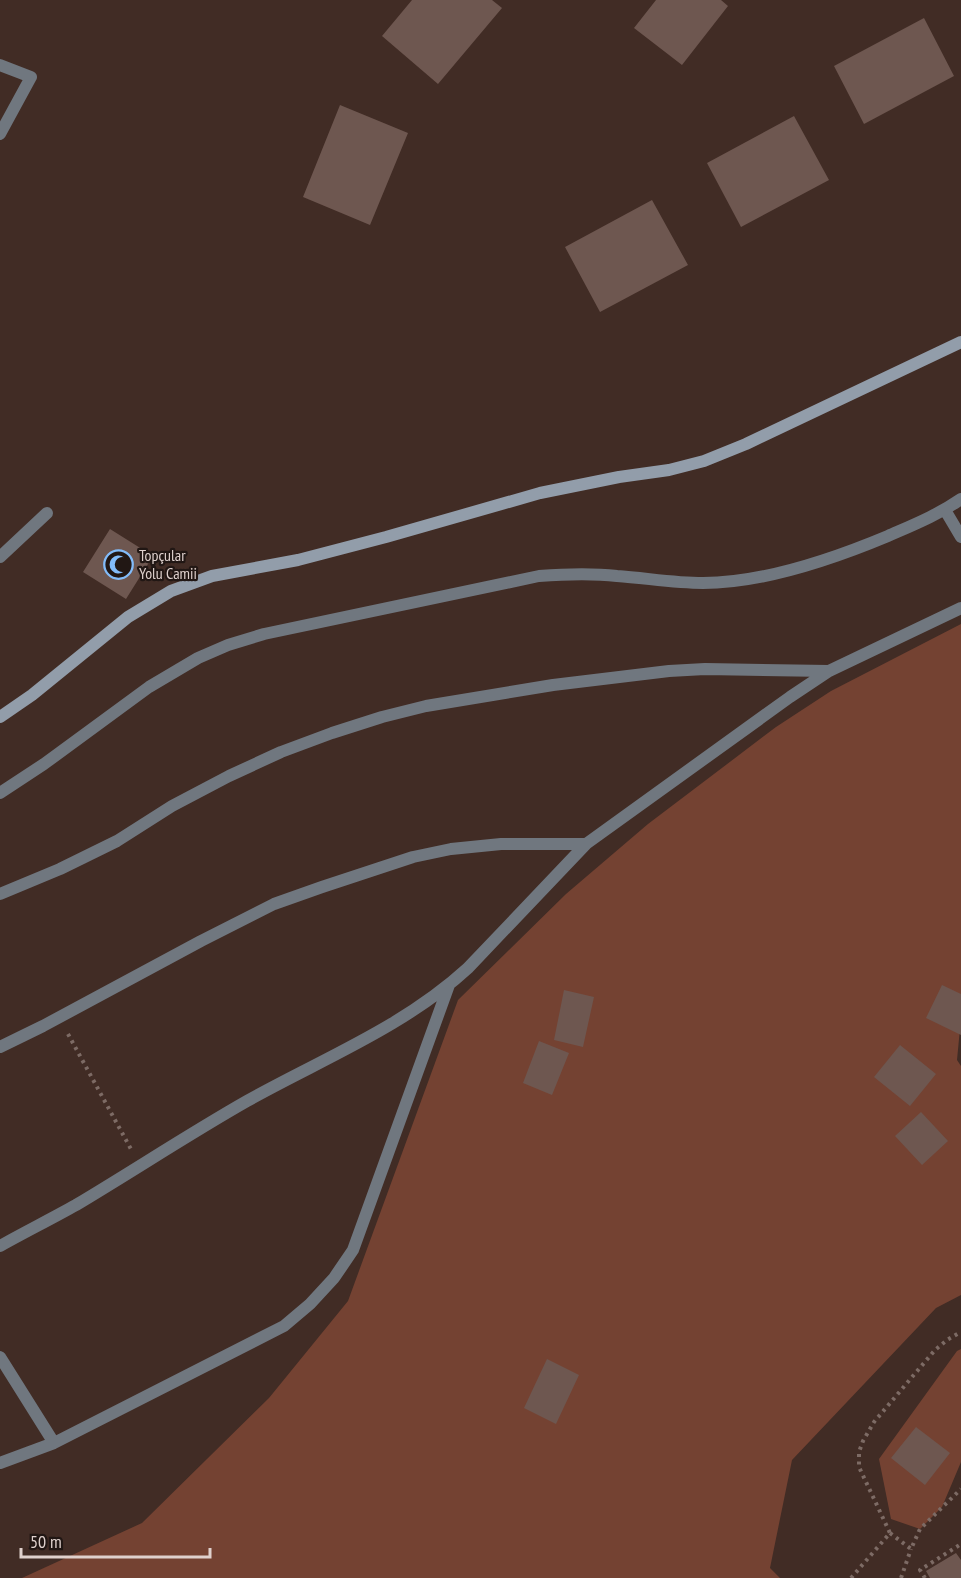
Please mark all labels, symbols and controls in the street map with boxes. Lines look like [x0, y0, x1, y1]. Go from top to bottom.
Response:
place label: Topçular Yolu Camii [139, 545, 197, 583]
mosque icon: Topçular Yolu Camii [102, 548, 134, 580]
scale bar [21, 1521, 210, 1559]
text: 50 m [30, 1530, 62, 1553]

